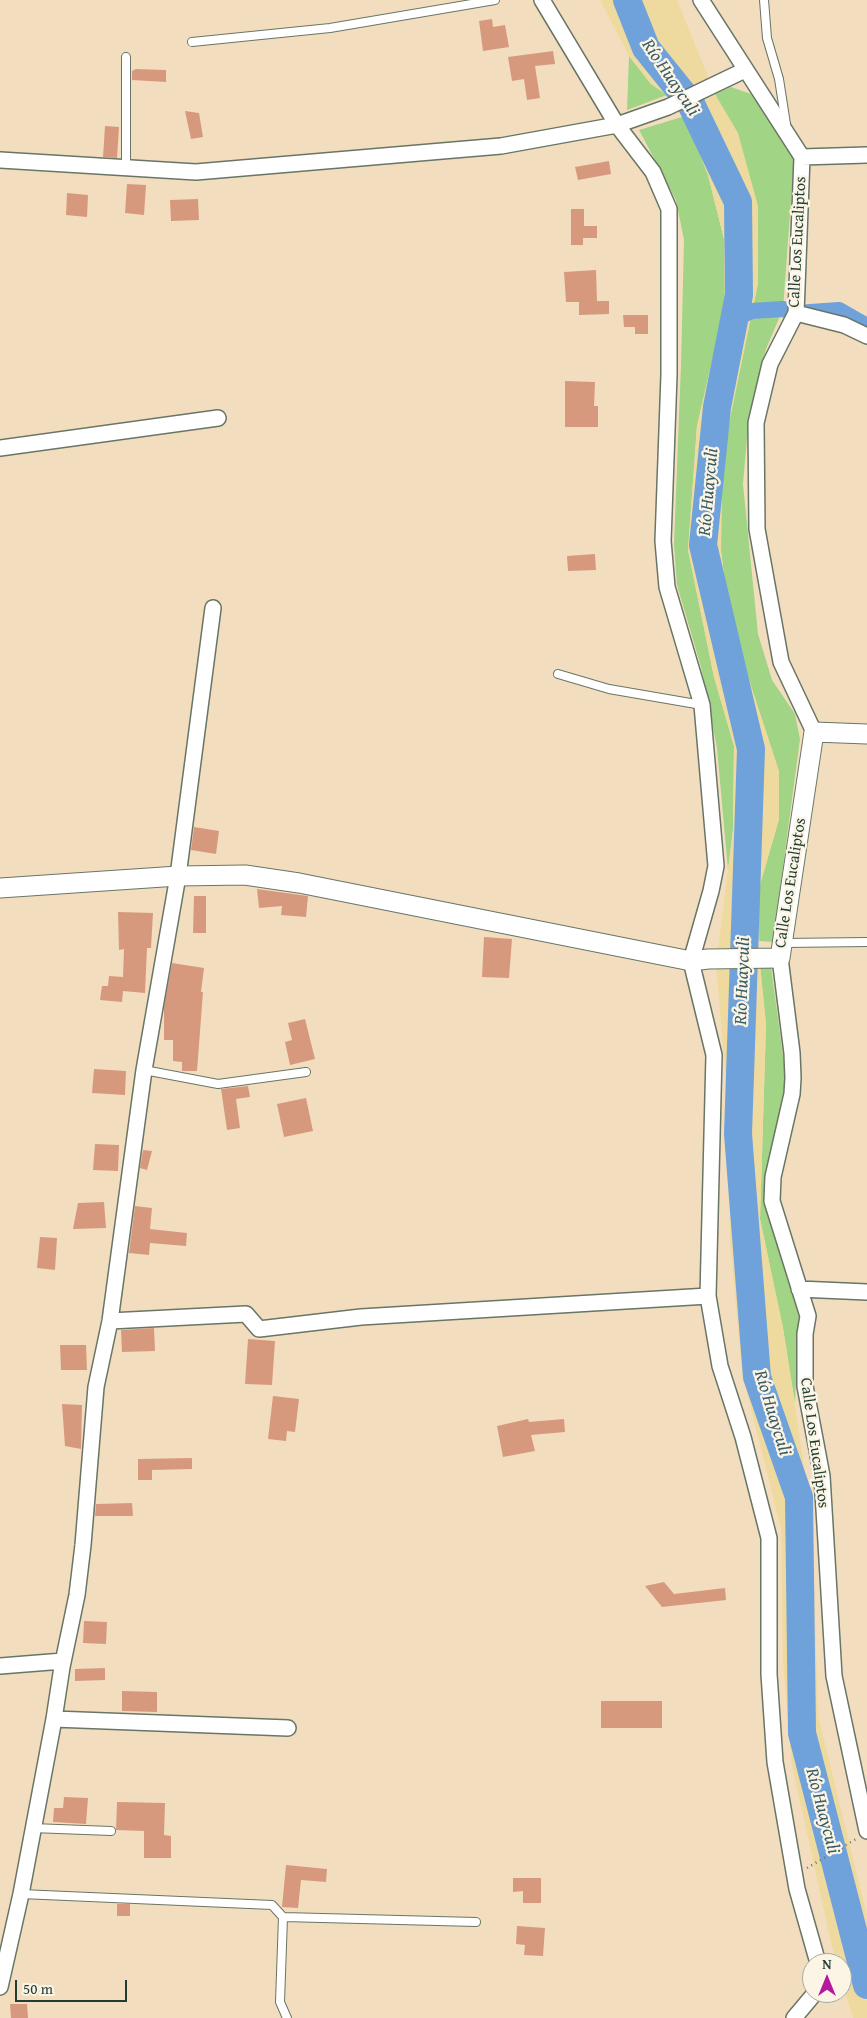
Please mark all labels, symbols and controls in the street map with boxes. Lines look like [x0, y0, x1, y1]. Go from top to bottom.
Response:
water label: Río Huayculi [636, 36, 704, 120]
street label: Calle Los Eucaliptos [785, 176, 811, 308]
water label: Río Huayculi [694, 447, 724, 537]
street label: Calle Los Eucaliptos [771, 817, 811, 949]
water label: Río Huayculi [731, 937, 755, 1025]
water label: Río Huayculi [749, 1368, 795, 1458]
street label: Calle Los Eucaliptos [795, 1377, 833, 1509]
water label: Río Huayculi [800, 1766, 844, 1856]
north arrow [802, 1953, 852, 2003]
text: N [822, 1954, 832, 1974]
scale bar [18, 1970, 130, 2002]
text: 50 m [23, 1978, 53, 1999]

